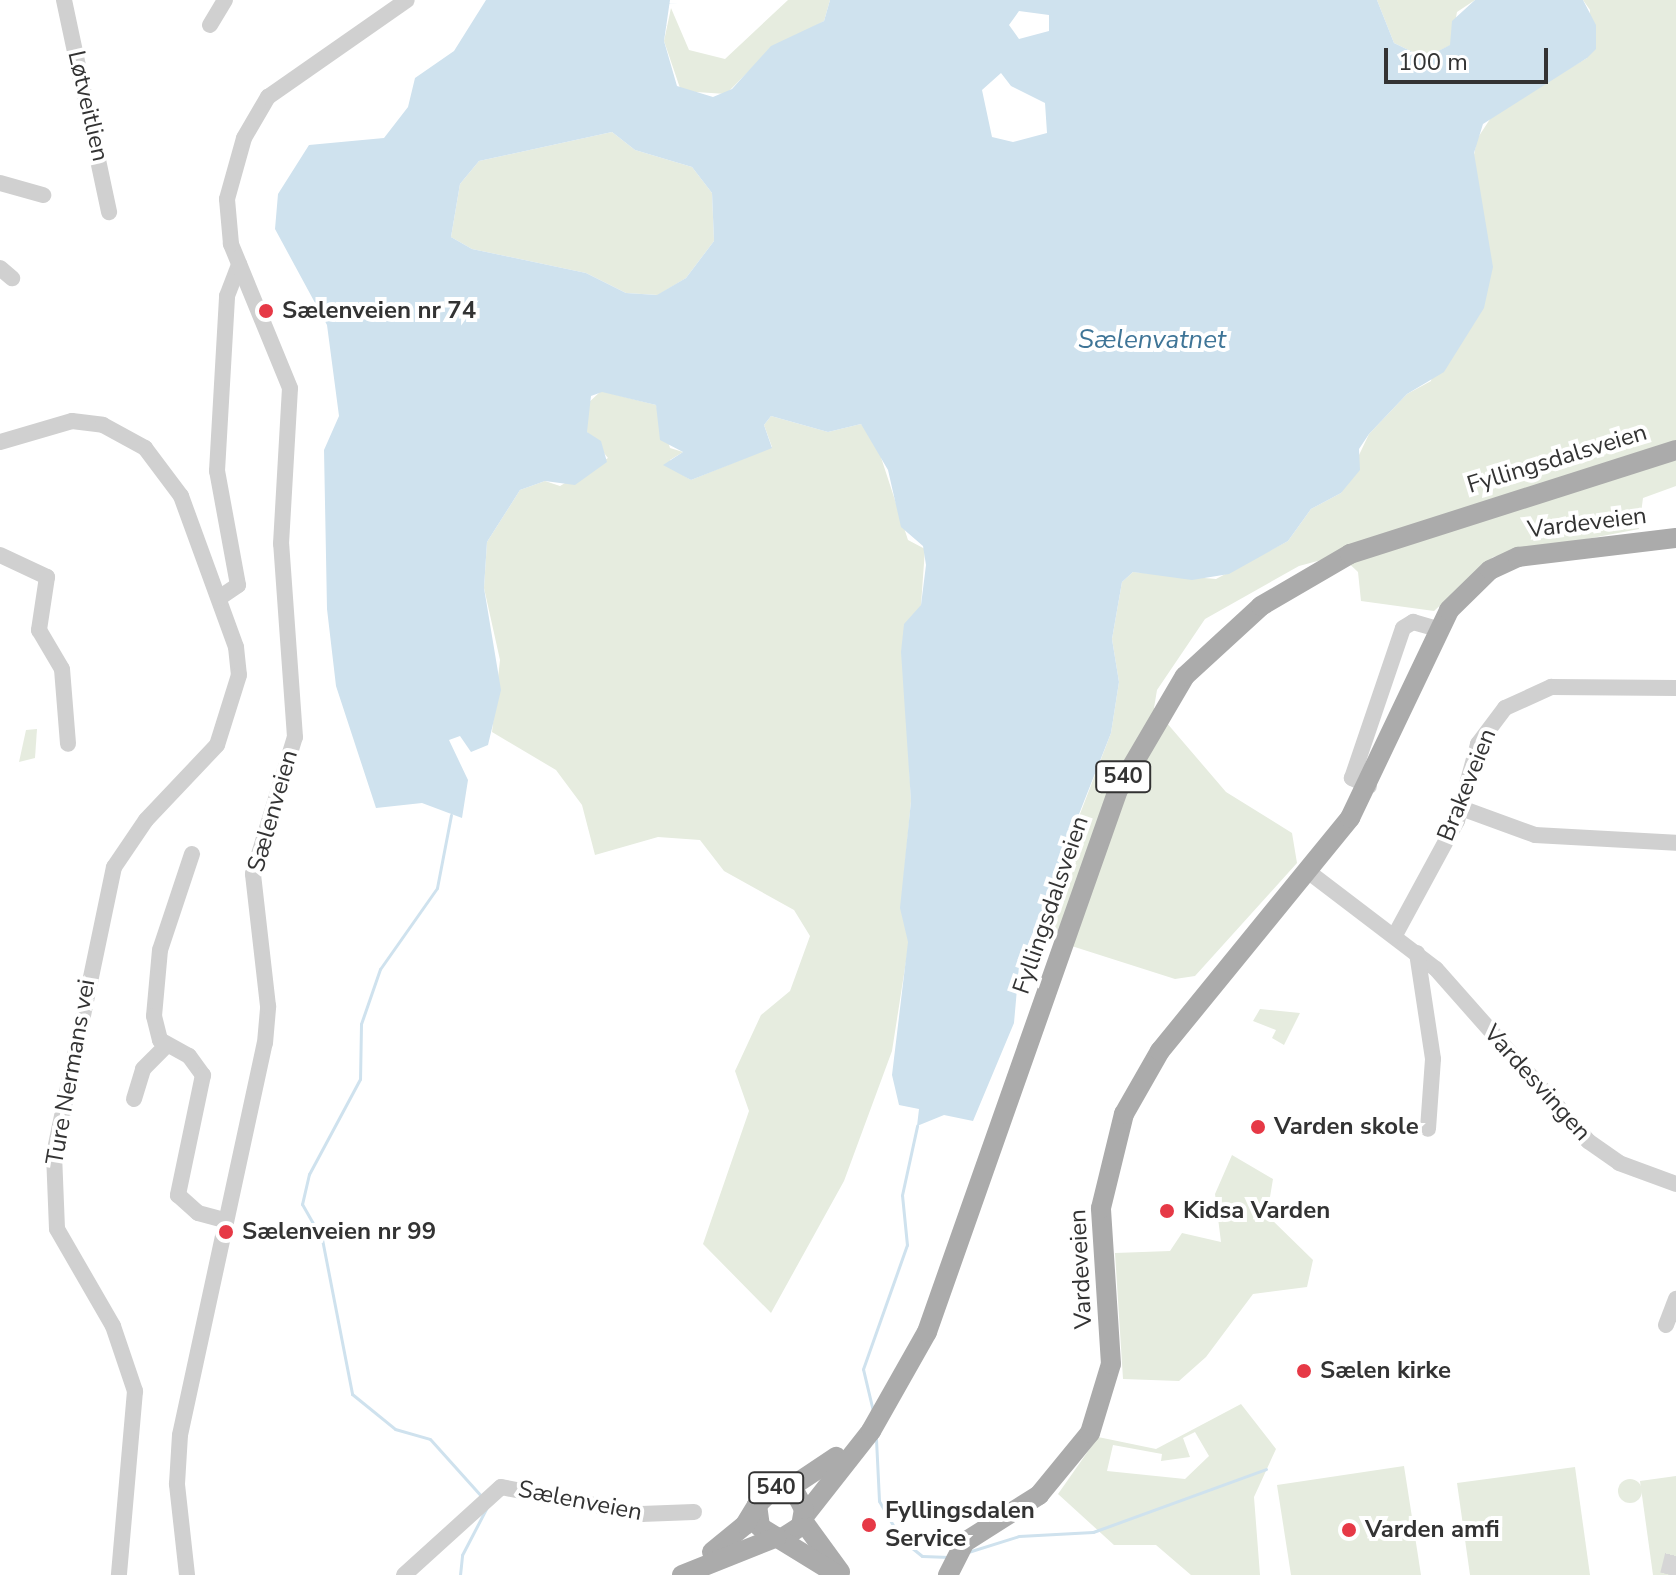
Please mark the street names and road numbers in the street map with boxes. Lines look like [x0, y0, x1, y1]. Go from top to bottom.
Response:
street label: Løtveitlien [61, 48, 115, 164]
street label: Fyllingsdalsveien [1464, 418, 1650, 500]
street label: Vardeveien [1526, 501, 1648, 545]
street label: Brakeveien [1431, 725, 1503, 845]
street label: Sælenveien [242, 747, 304, 875]
road number: 540 [1095, 759, 1151, 795]
street label: Fyllingsdalsveien [1007, 812, 1095, 998]
street label: Ture Nermans vei [41, 977, 101, 1167]
street label: Vardesvingen [1477, 1019, 1597, 1147]
street label: Vardeveien [1063, 1208, 1099, 1330]
road number: 540 [748, 1470, 804, 1506]
street label: Sælenveien [516, 1475, 644, 1527]

